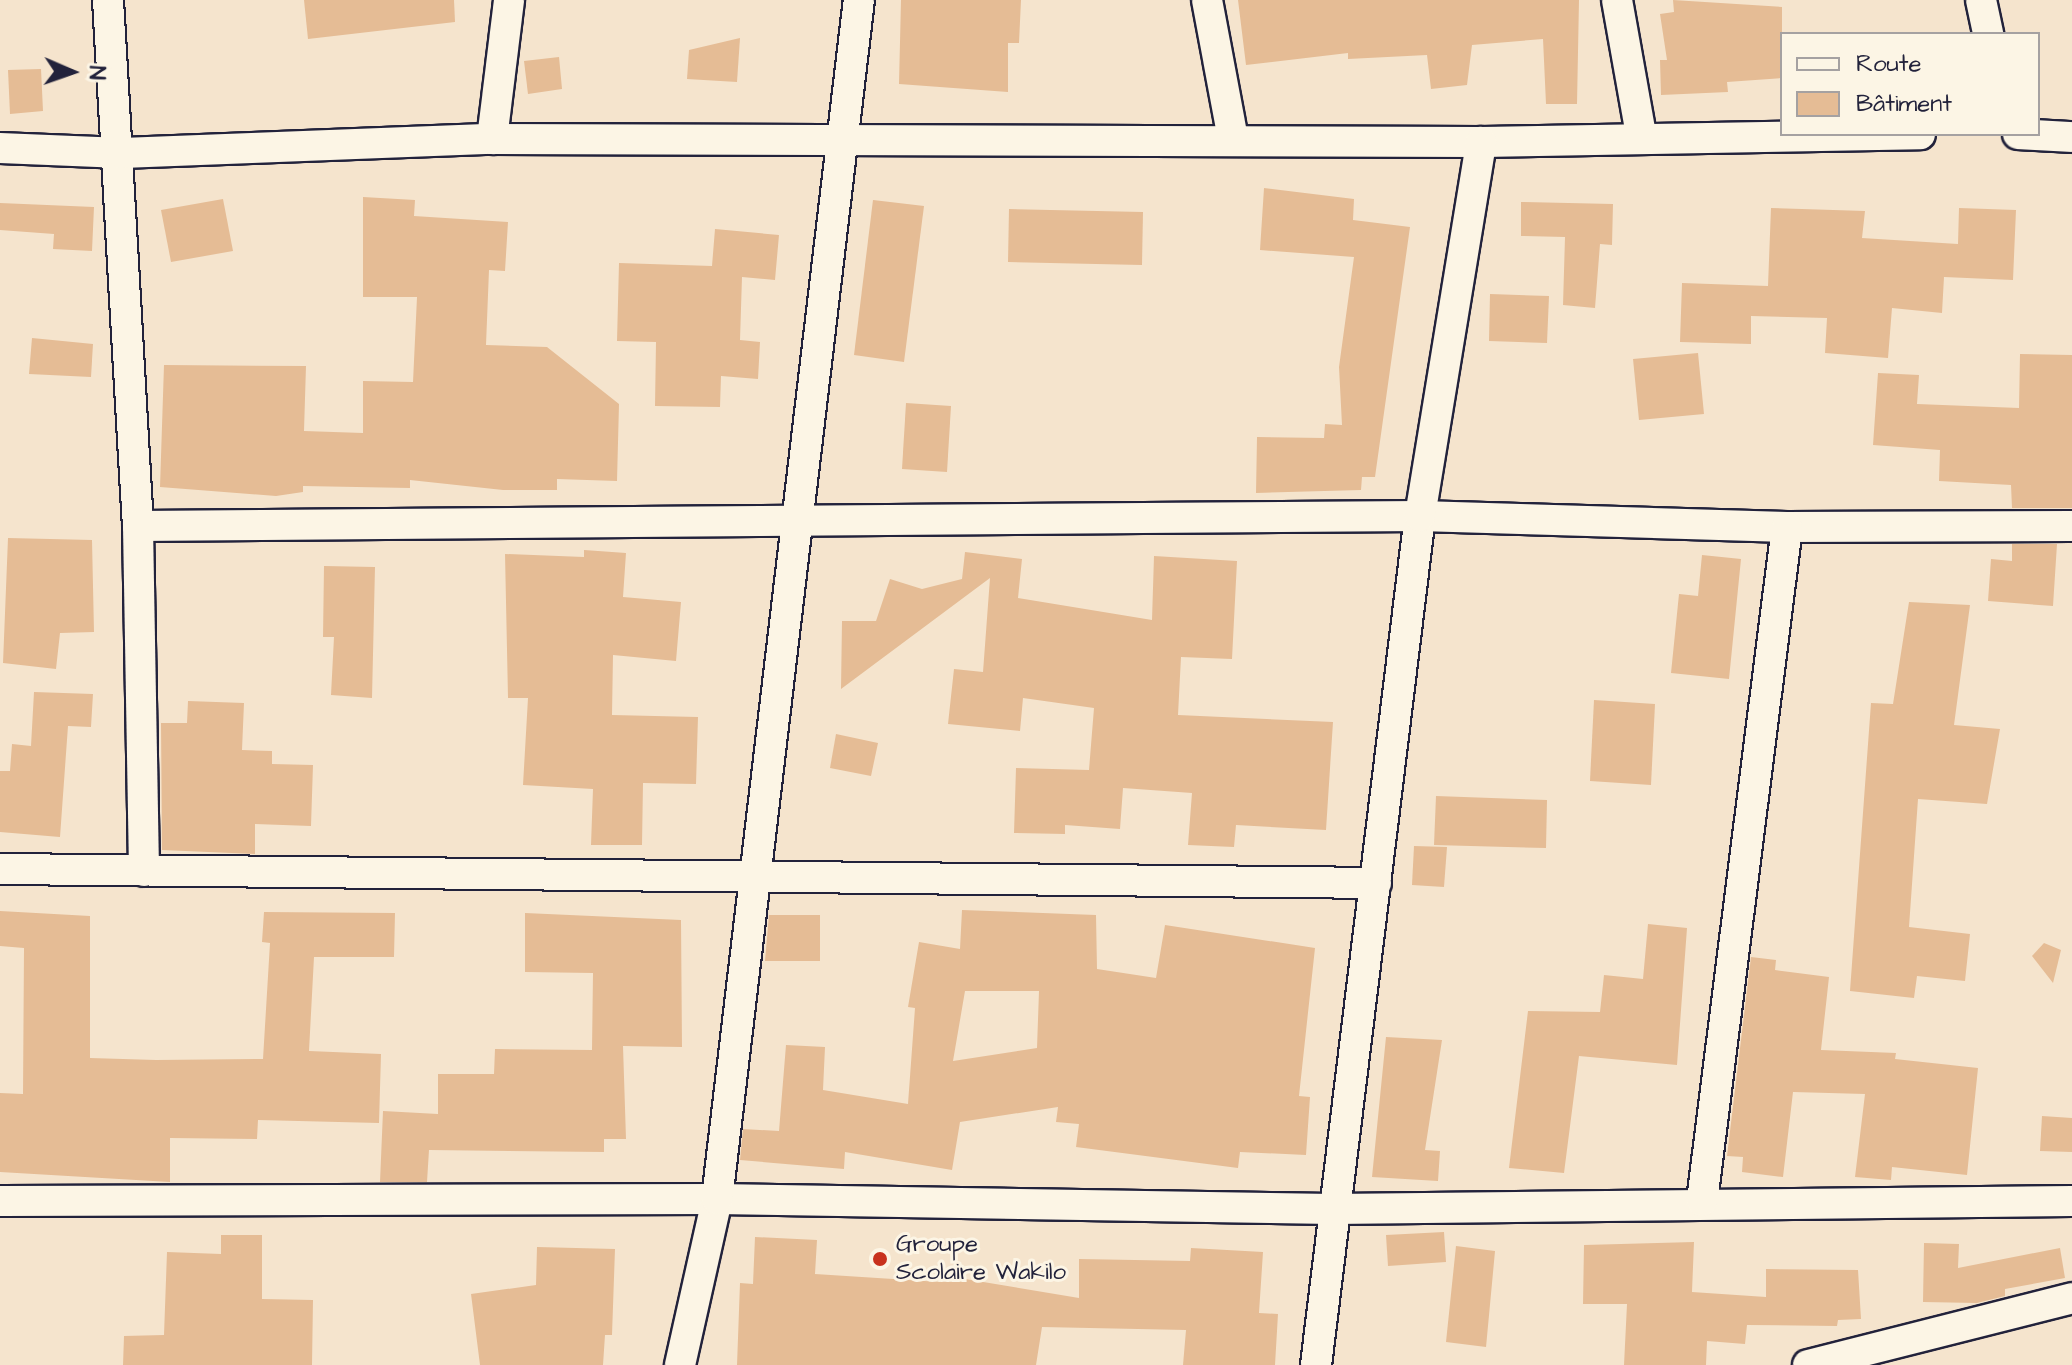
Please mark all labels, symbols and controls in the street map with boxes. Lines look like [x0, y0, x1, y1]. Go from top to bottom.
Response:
north arrow [32, 32, 112, 112]
legend [1780, 32, 2040, 136]
text: Route [1856, 47, 1921, 81]
text: N [81, 65, 112, 80]
text: Bâtiment [1856, 87, 1952, 121]
place label: Groupe Scolaire Wakilo [896, 1231, 1066, 1287]
marker: Groupe Scolaire Wakilo [871, 1250, 889, 1268]

